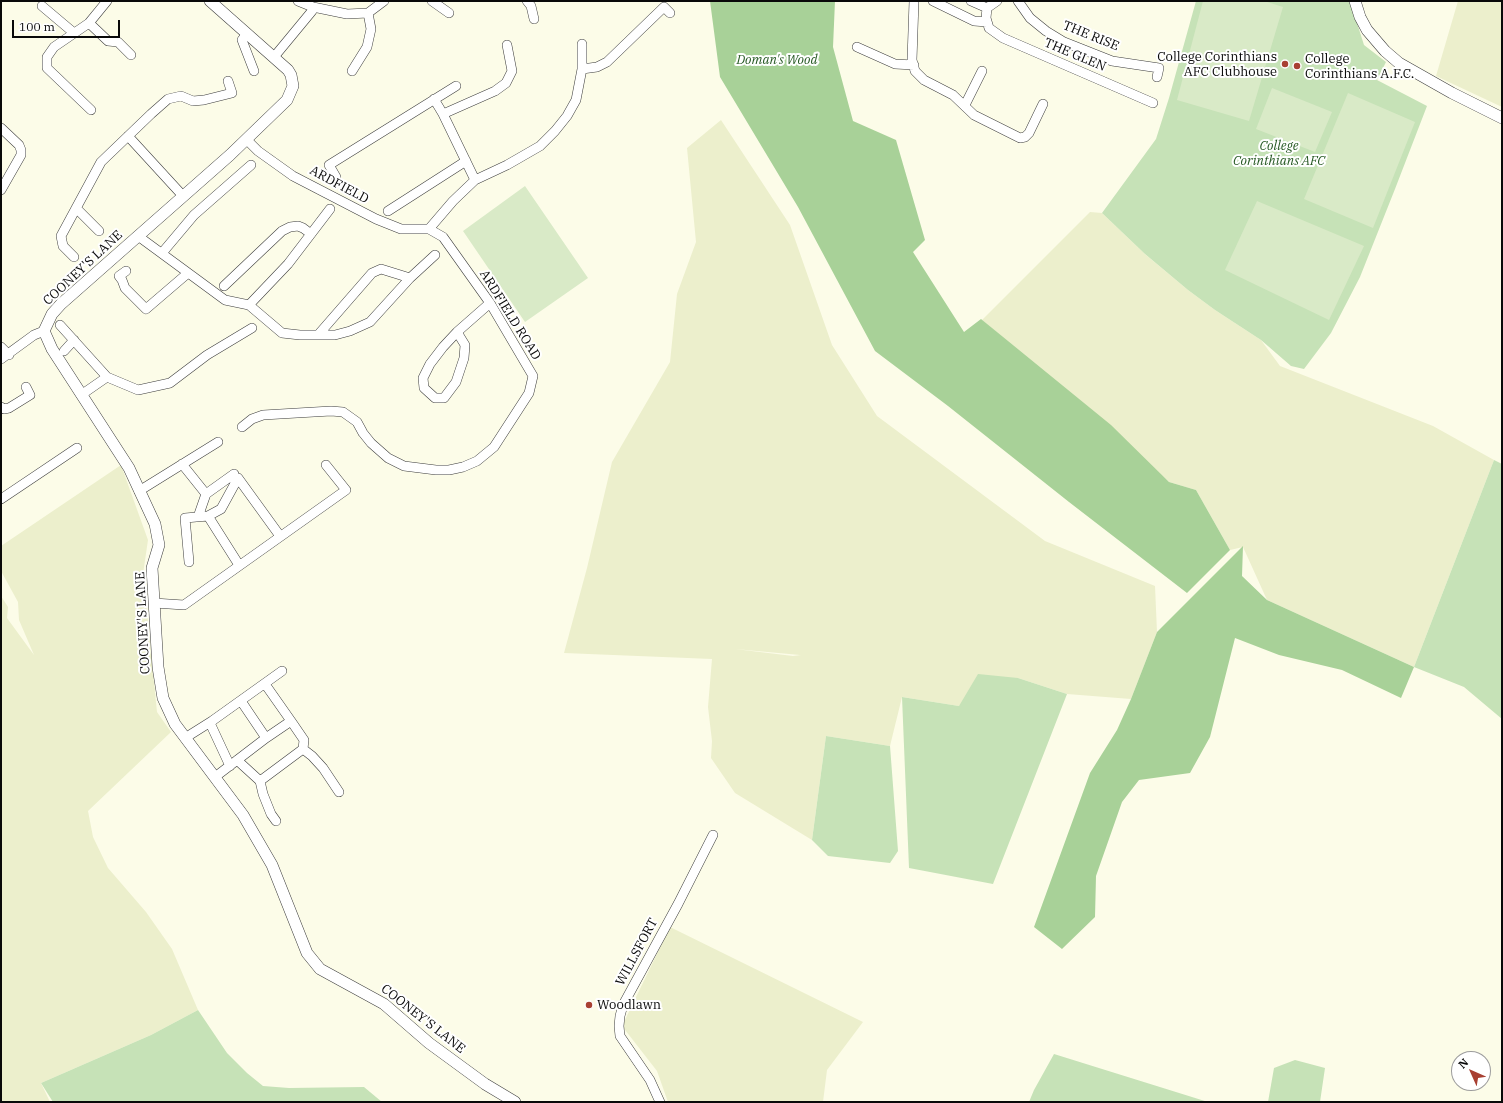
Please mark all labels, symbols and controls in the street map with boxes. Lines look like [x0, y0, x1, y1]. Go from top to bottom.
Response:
scale bar [14, 12, 122, 38]
street label: THE RISE [1061, 18, 1121, 54]
text: 100 m [19, 19, 55, 34]
street label: THE GLEN [1042, 35, 1108, 75]
place label: College Corinthians AFC Clubhouse [1157, 49, 1277, 80]
place label: College Corinthians A.F.C. [1305, 51, 1414, 82]
park label: Doman's Wood [736, 52, 818, 68]
marker: College Corinthians AFC Clubhouse [1280, 59, 1290, 69]
marker: College Corinthians A.F.C. [1292, 61, 1302, 71]
park label: College Corinthians AFC [1233, 138, 1325, 169]
street label: ARDFIELD [307, 163, 371, 207]
street label: COONEY'S LANE [40, 227, 126, 309]
street label: ARDFIELD ROAD [476, 267, 544, 363]
street label: COONEY'S LANE [133, 571, 153, 675]
street label: WILLSFORT [613, 916, 661, 988]
street label: COONEY'S LANE [378, 981, 468, 1057]
place label: Woodlawn [597, 997, 661, 1013]
marker: Woodlawn [584, 1000, 594, 1010]
north arrow [1451, 1051, 1491, 1091]
text: N [1455, 1055, 1471, 1071]

